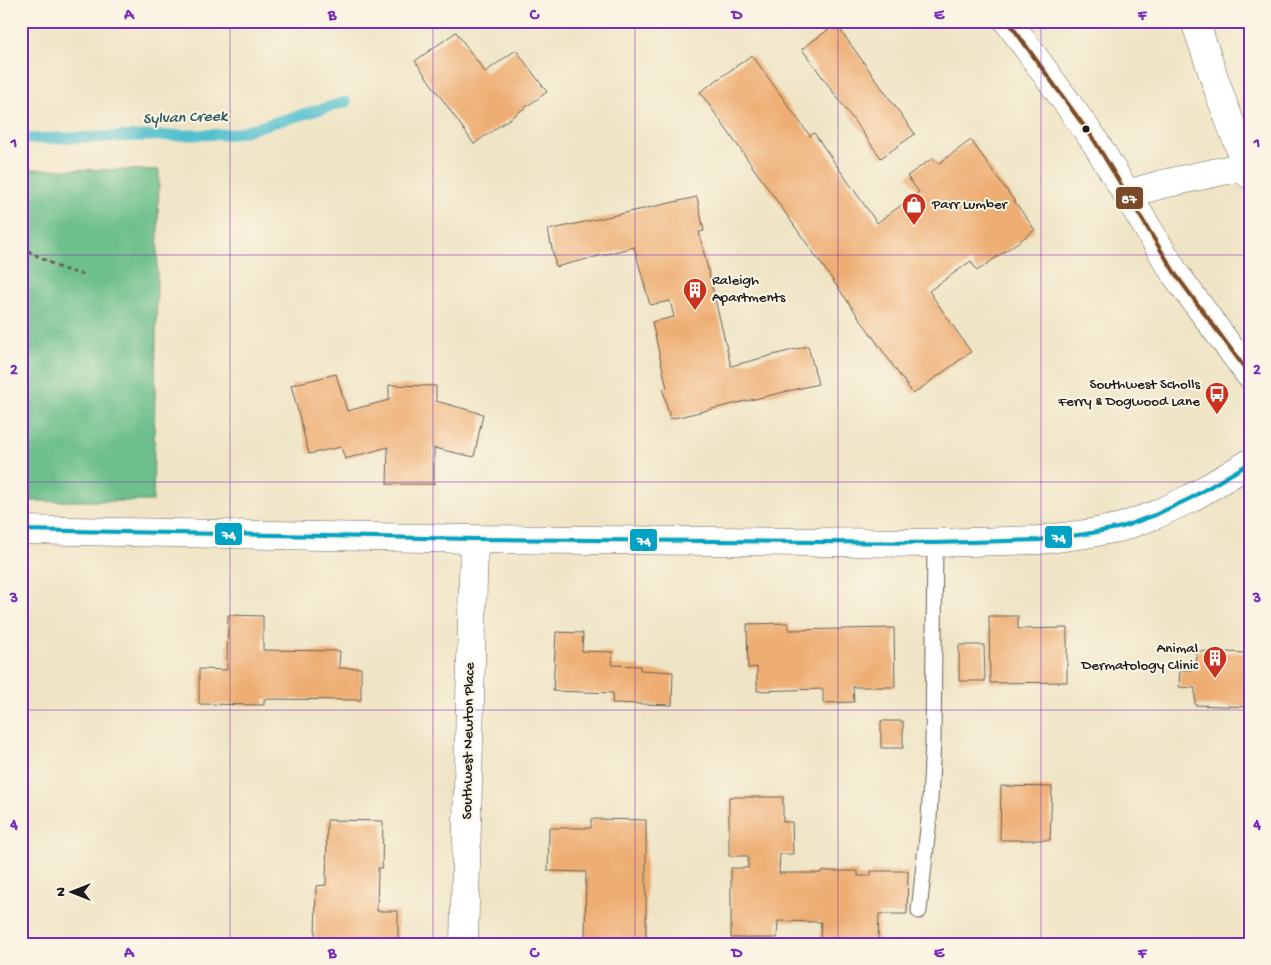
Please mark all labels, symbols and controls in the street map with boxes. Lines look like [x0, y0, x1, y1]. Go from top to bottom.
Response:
text: A [123, 7, 135, 26]
text: B [327, 7, 337, 26]
text: C [529, 7, 540, 26]
text: D [730, 7, 743, 26]
text: E [934, 7, 945, 26]
text: F [1137, 7, 1148, 26]
water label: Sylvan Creek [143, 108, 229, 130]
unlabelled marker [1081, 124, 1091, 134]
text: 1 [10, 135, 17, 154]
text: 1 [1253, 135, 1260, 154]
line badge: 87 [1115, 186, 1144, 210]
shop icon: Parr Lumber [901, 192, 927, 226]
text: 87 [1122, 192, 1137, 209]
place label: Parr Lumber [931, 196, 1009, 214]
place label: Raleigh Apartments [712, 272, 786, 307]
building icon: Raleigh Apartments [682, 277, 708, 311]
text: 2 [10, 362, 18, 381]
text: 2 [1253, 362, 1261, 381]
place label: Southwest Scholls Ferry & Dogwood Lane [1057, 376, 1200, 411]
bus stop icon: Southwest Scholls Ferry & Dogwood Lane [1204, 381, 1230, 415]
line badge: 74 [214, 522, 243, 546]
line badge: 74 [1044, 525, 1073, 549]
text: 74 [221, 528, 236, 545]
line badge: 74 [629, 528, 658, 552]
text: 74 [1051, 531, 1066, 548]
text: 74 [636, 534, 651, 551]
text: 3 [9, 590, 18, 609]
text: 3 [1252, 590, 1261, 609]
place label: Animal Dermatology Clinic [1081, 640, 1199, 675]
building icon: Animal Dermatology Clinic [1202, 645, 1228, 679]
street label: Southwest Newton Place [459, 662, 479, 820]
text: 4 [9, 817, 18, 836]
text: 4 [1252, 817, 1261, 836]
north arrow [48, 868, 98, 918]
text: N [53, 887, 70, 897]
text: A [123, 945, 135, 964]
text: B [327, 945, 337, 964]
text: C [529, 945, 540, 964]
text: D [730, 945, 743, 964]
text: E [934, 945, 945, 964]
text: F [1137, 945, 1148, 964]

